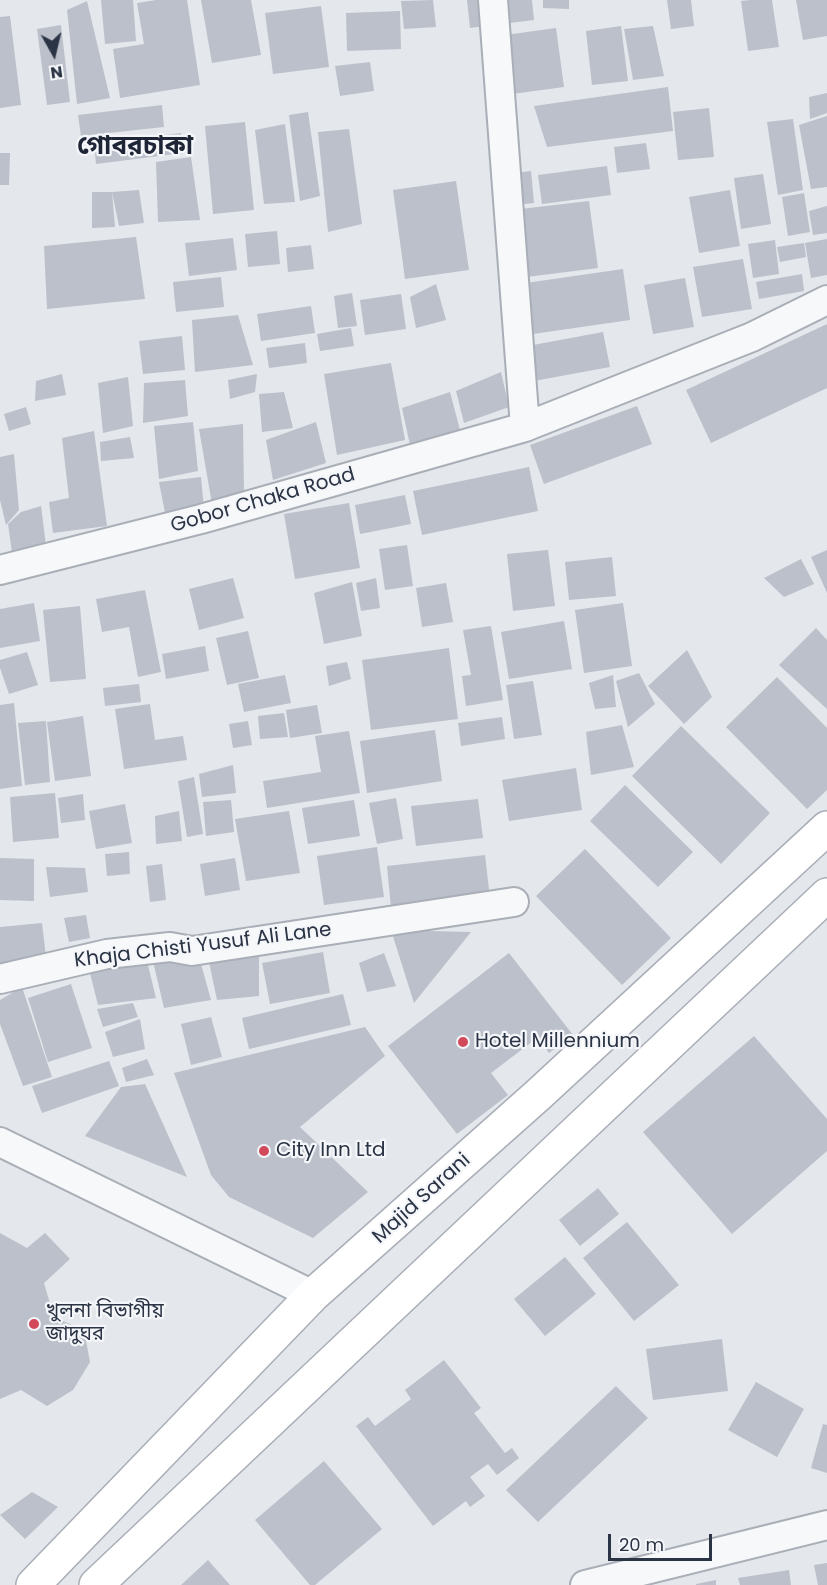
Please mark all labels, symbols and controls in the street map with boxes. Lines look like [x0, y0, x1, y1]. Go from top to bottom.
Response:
north arrow [24, 24, 84, 84]
text: N [49, 60, 64, 85]
district label: গোবরচাকা [77, 131, 193, 163]
street label: Gobor Chaka Road [168, 463, 358, 539]
street label: Khaja Chisti Yusuf Ali Lane [73, 918, 333, 974]
place label: Hotel Millennium [475, 1030, 640, 1054]
marker: Hotel Millennium [456, 1035, 470, 1049]
place label: City Inn Ltd [276, 1139, 386, 1163]
marker: City Inn Ltd [257, 1144, 271, 1158]
street label: Majid Sarani [368, 1149, 476, 1249]
place label: খুলনা বিভাগীয় জাদুঘর [46, 1300, 164, 1347]
marker: খুলনা বিভাগীয় জাদুঘর [27, 1317, 41, 1331]
scale bar [611, 1522, 714, 1560]
text: 20 m [619, 1532, 664, 1557]

